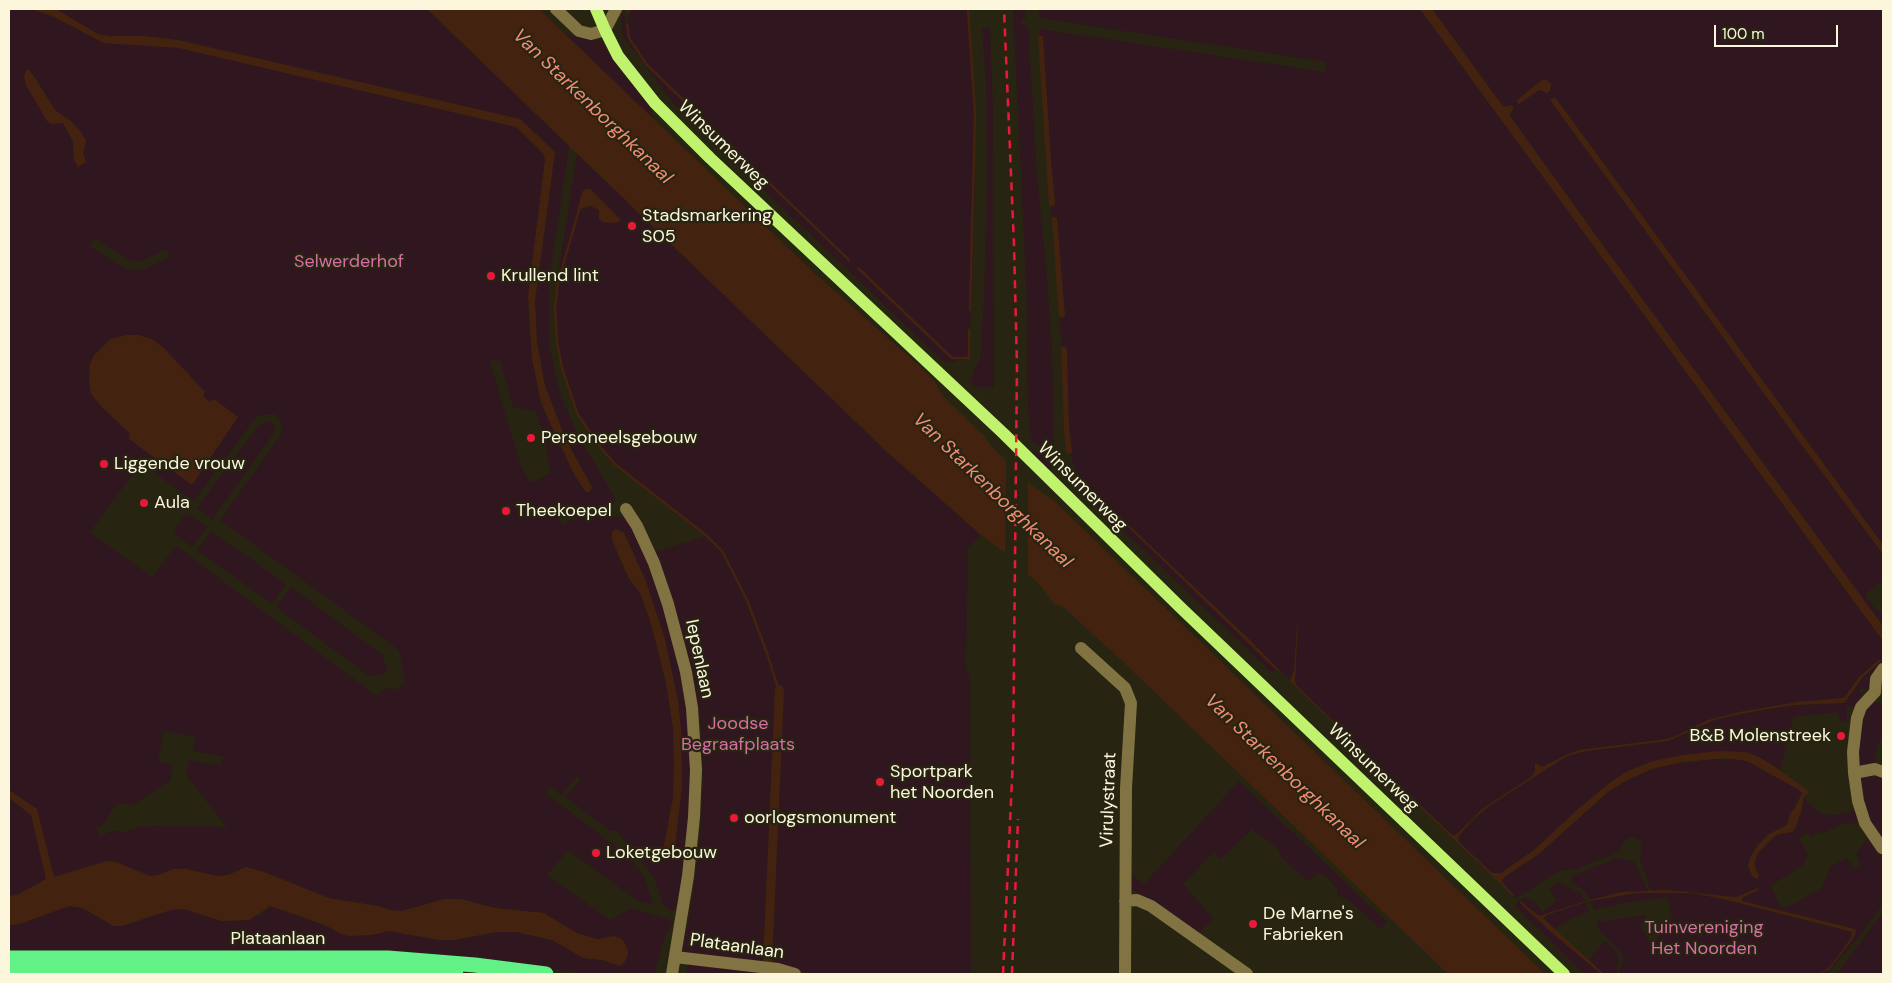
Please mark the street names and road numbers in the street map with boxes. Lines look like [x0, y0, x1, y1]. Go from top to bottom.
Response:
street label: Winsumerweg [673, 96, 773, 194]
street label: Winsumerweg [1033, 438, 1131, 536]
street label: Iepenlaan [680, 618, 718, 700]
street label: Winsumerweg [1323, 719, 1423, 817]
street label: Virulystraat [1097, 752, 1121, 848]
street label: Plataanlaan [231, 928, 325, 950]
street label: Plataanlaan [689, 930, 785, 964]

